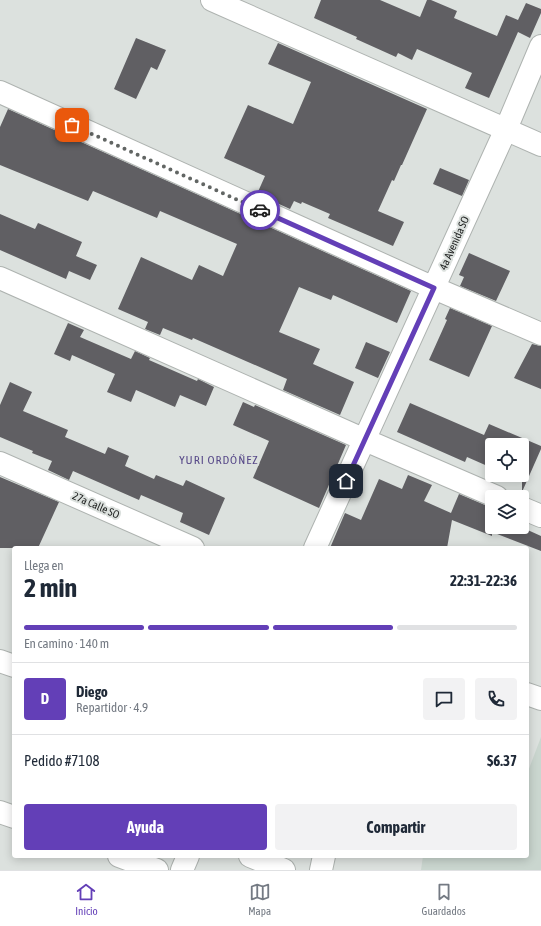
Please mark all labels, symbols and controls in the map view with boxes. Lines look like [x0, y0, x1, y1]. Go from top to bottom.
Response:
pin [55, 108, 89, 142]
icon: bag [61, 114, 83, 136]
courier [240, 190, 280, 230]
icon: car [249, 199, 271, 221]
street label: 4a Avenida SO [437, 214, 471, 272]
map controls [485, 438, 529, 534]
button: locate [485, 438, 529, 482]
district label: YURI ORDÓÑEZ [179, 453, 259, 467]
pin [329, 464, 363, 498]
icon: home [335, 470, 357, 492]
street label: 27a Calle SO [71, 489, 121, 521]
button: layers [485, 490, 529, 534]
text: Llega en [24, 558, 64, 573]
text: 22:31–22:36 [450, 572, 517, 589]
text: 2 min [24, 573, 77, 603]
text: En camino · 140 m [24, 636, 109, 651]
button: chat [423, 678, 465, 720]
button: phone [475, 678, 517, 720]
text: Diego [76, 683, 108, 700]
text: D [41, 690, 49, 707]
text: Repartidor · 4.9 [76, 700, 148, 715]
text: Pedido #7108 [24, 752, 100, 769]
text: $6.37 [487, 752, 517, 769]
button: Ayuda [24, 804, 267, 850]
button: Compartir [275, 804, 517, 850]
tab: Inicio [75, 881, 98, 917]
tab: Mapa [248, 881, 271, 917]
tab: Guardados [422, 881, 466, 917]

